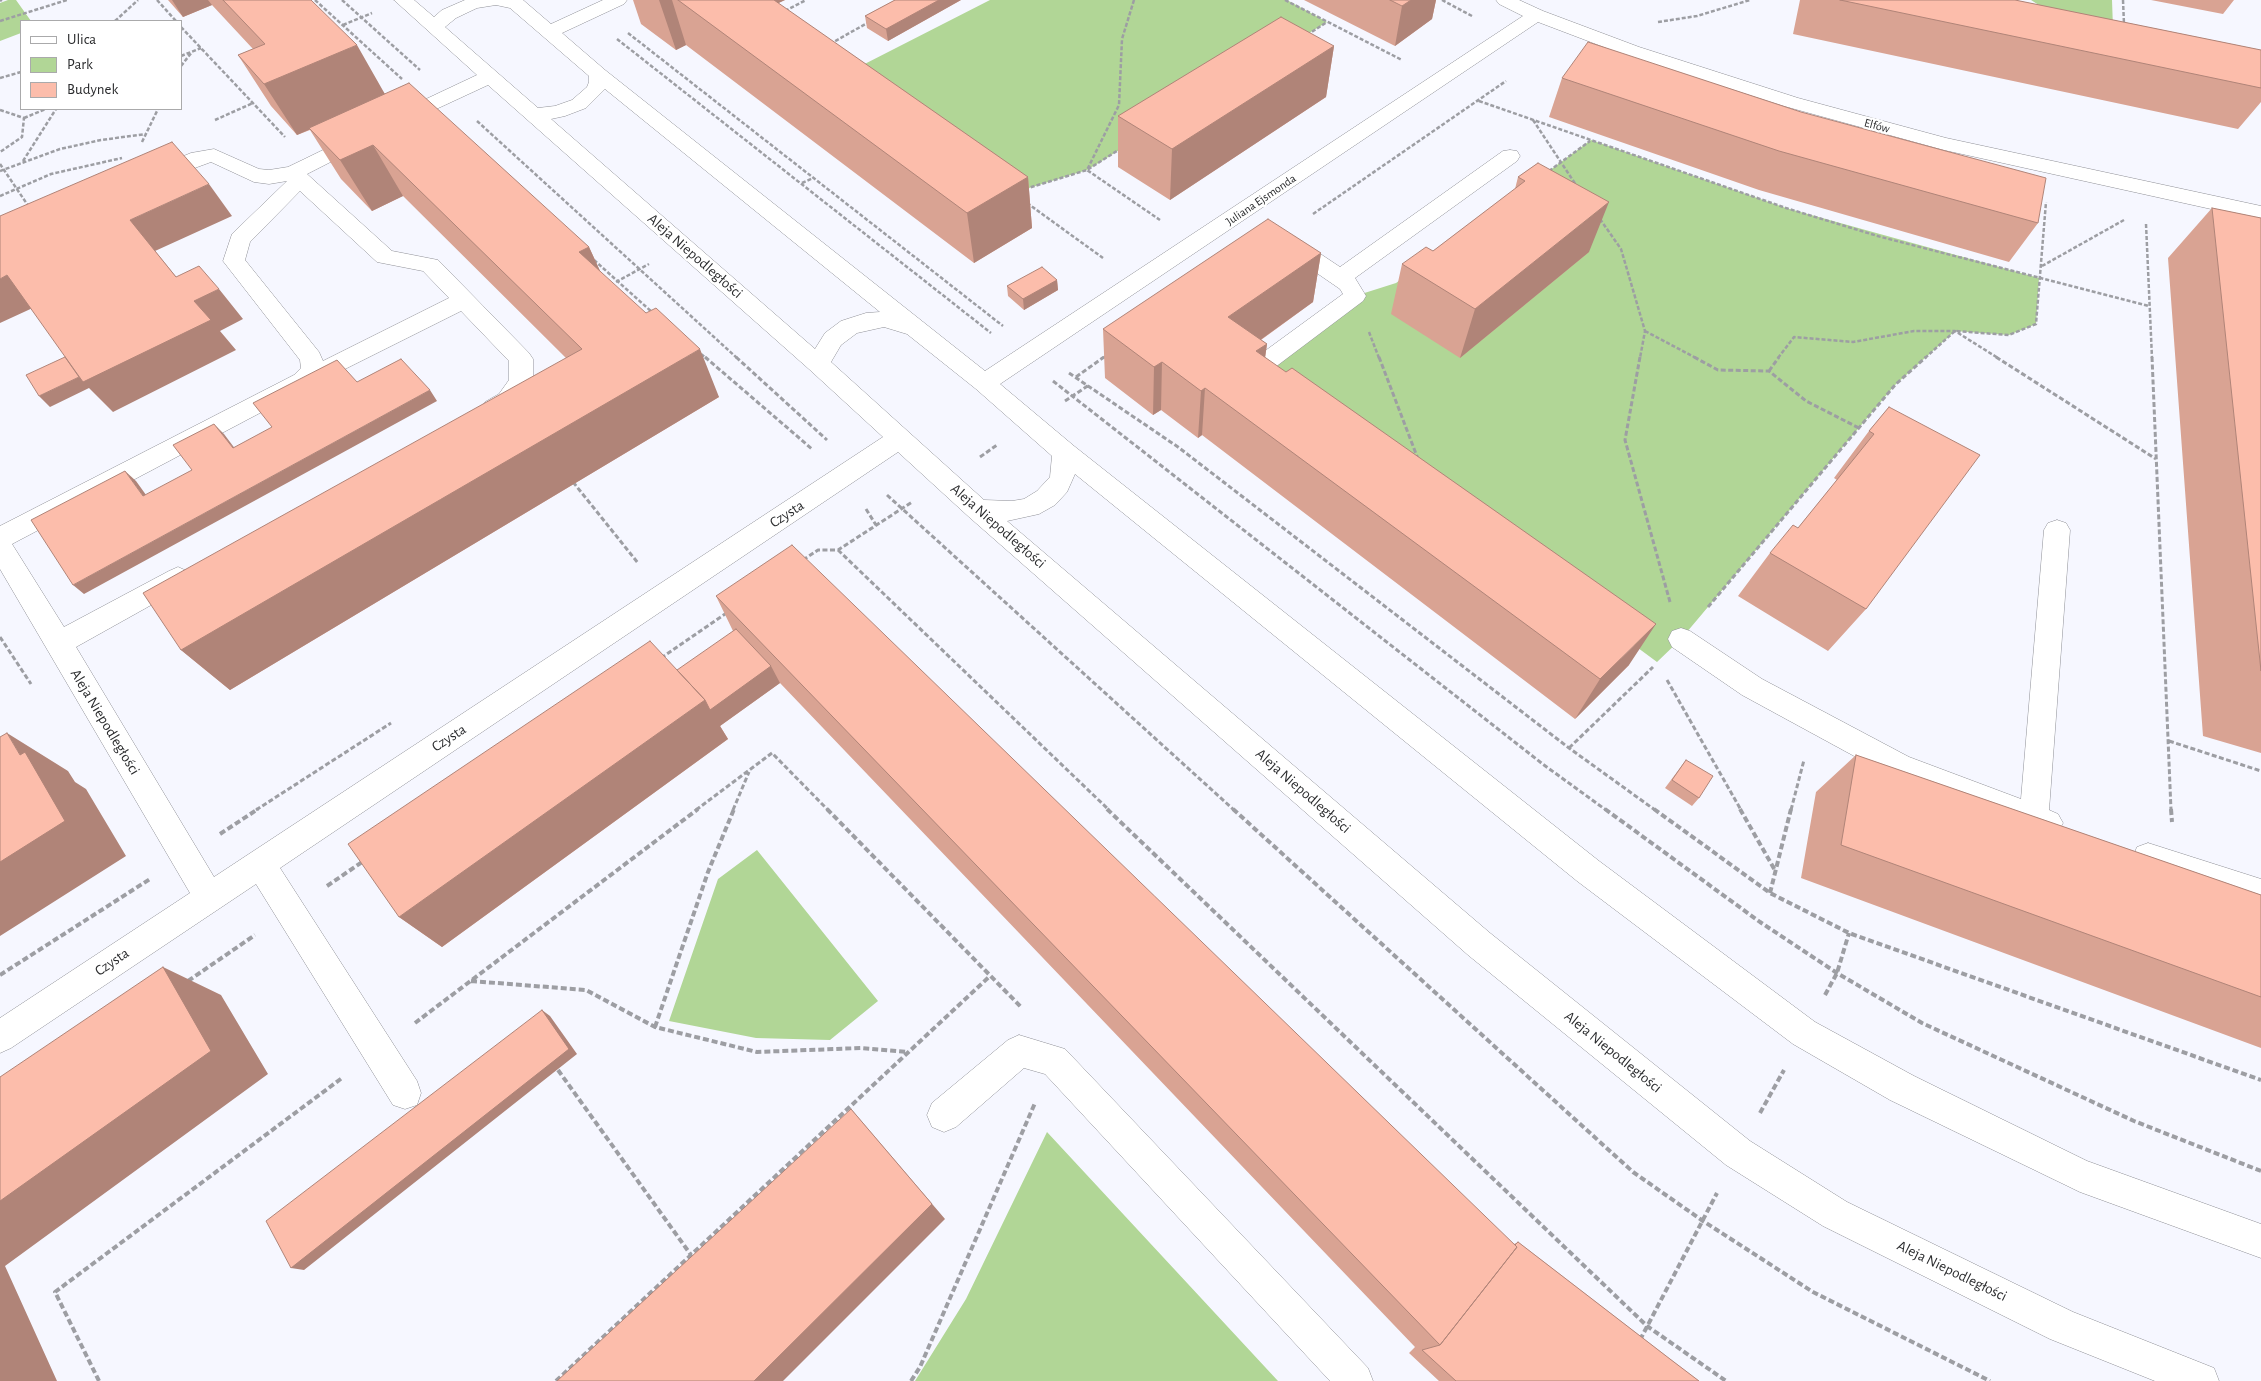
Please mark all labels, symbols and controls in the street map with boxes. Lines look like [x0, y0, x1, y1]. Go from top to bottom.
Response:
legend [20, 20, 182, 110]
text: Ulica [67, 32, 96, 47]
text: Park [67, 57, 93, 72]
text: Budynek [67, 82, 118, 97]
street label: Elfów [1863, 116, 1891, 136]
street label: Juliana Ejsmonda [1223, 171, 1299, 229]
street label: Aleja Niepodległości [644, 210, 746, 302]
street label: Aleja Niepodległości [947, 480, 1049, 572]
street label: Czysta [766, 496, 808, 532]
street label: Aleja Niepodległości [66, 666, 144, 778]
street label: Czysta [428, 720, 470, 756]
street label: Aleja Niepodległości [1252, 745, 1354, 837]
street label: Czysta [91, 944, 133, 980]
street label: Aleja Niepodległości [1561, 1007, 1665, 1097]
street label: Aleja Niepodległości [1894, 1237, 2010, 1305]

